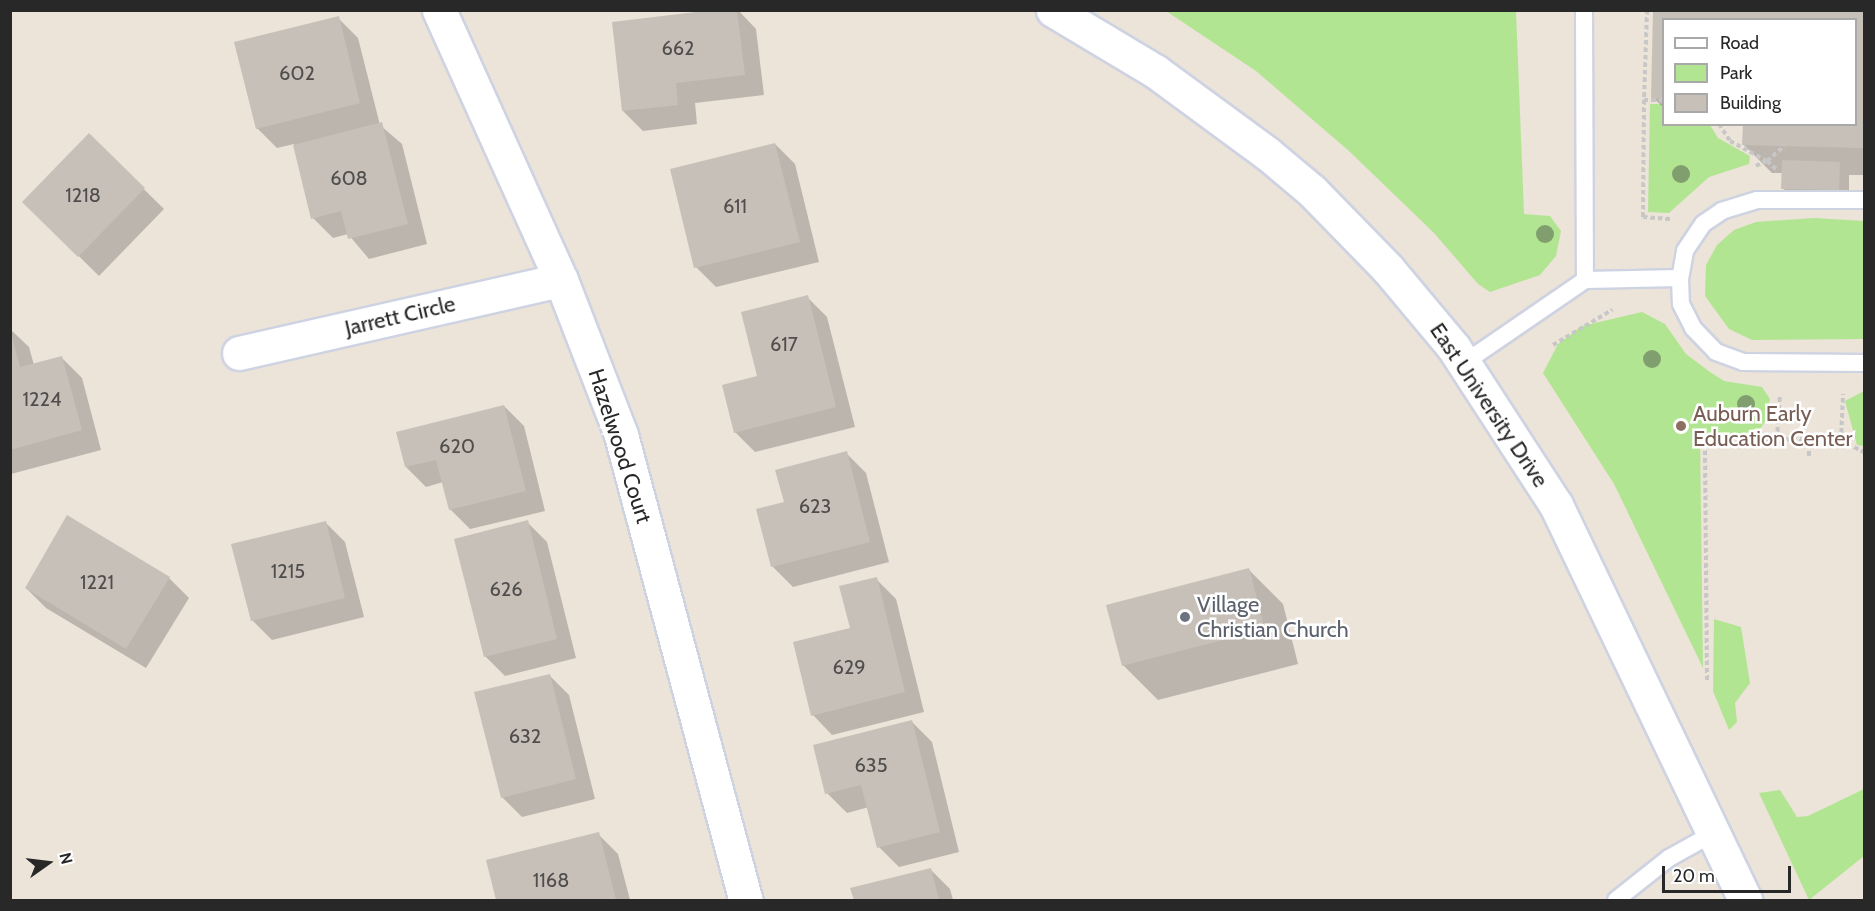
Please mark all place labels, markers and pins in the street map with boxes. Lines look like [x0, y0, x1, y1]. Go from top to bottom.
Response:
place label: Auburn Early Education Center [1693, 400, 1852, 452]
marker: Auburn Early Education Center [1674, 419, 1688, 433]
place label: Village Christian Church [1197, 591, 1349, 642]
marker: Village Christian Church [1178, 610, 1192, 624]

